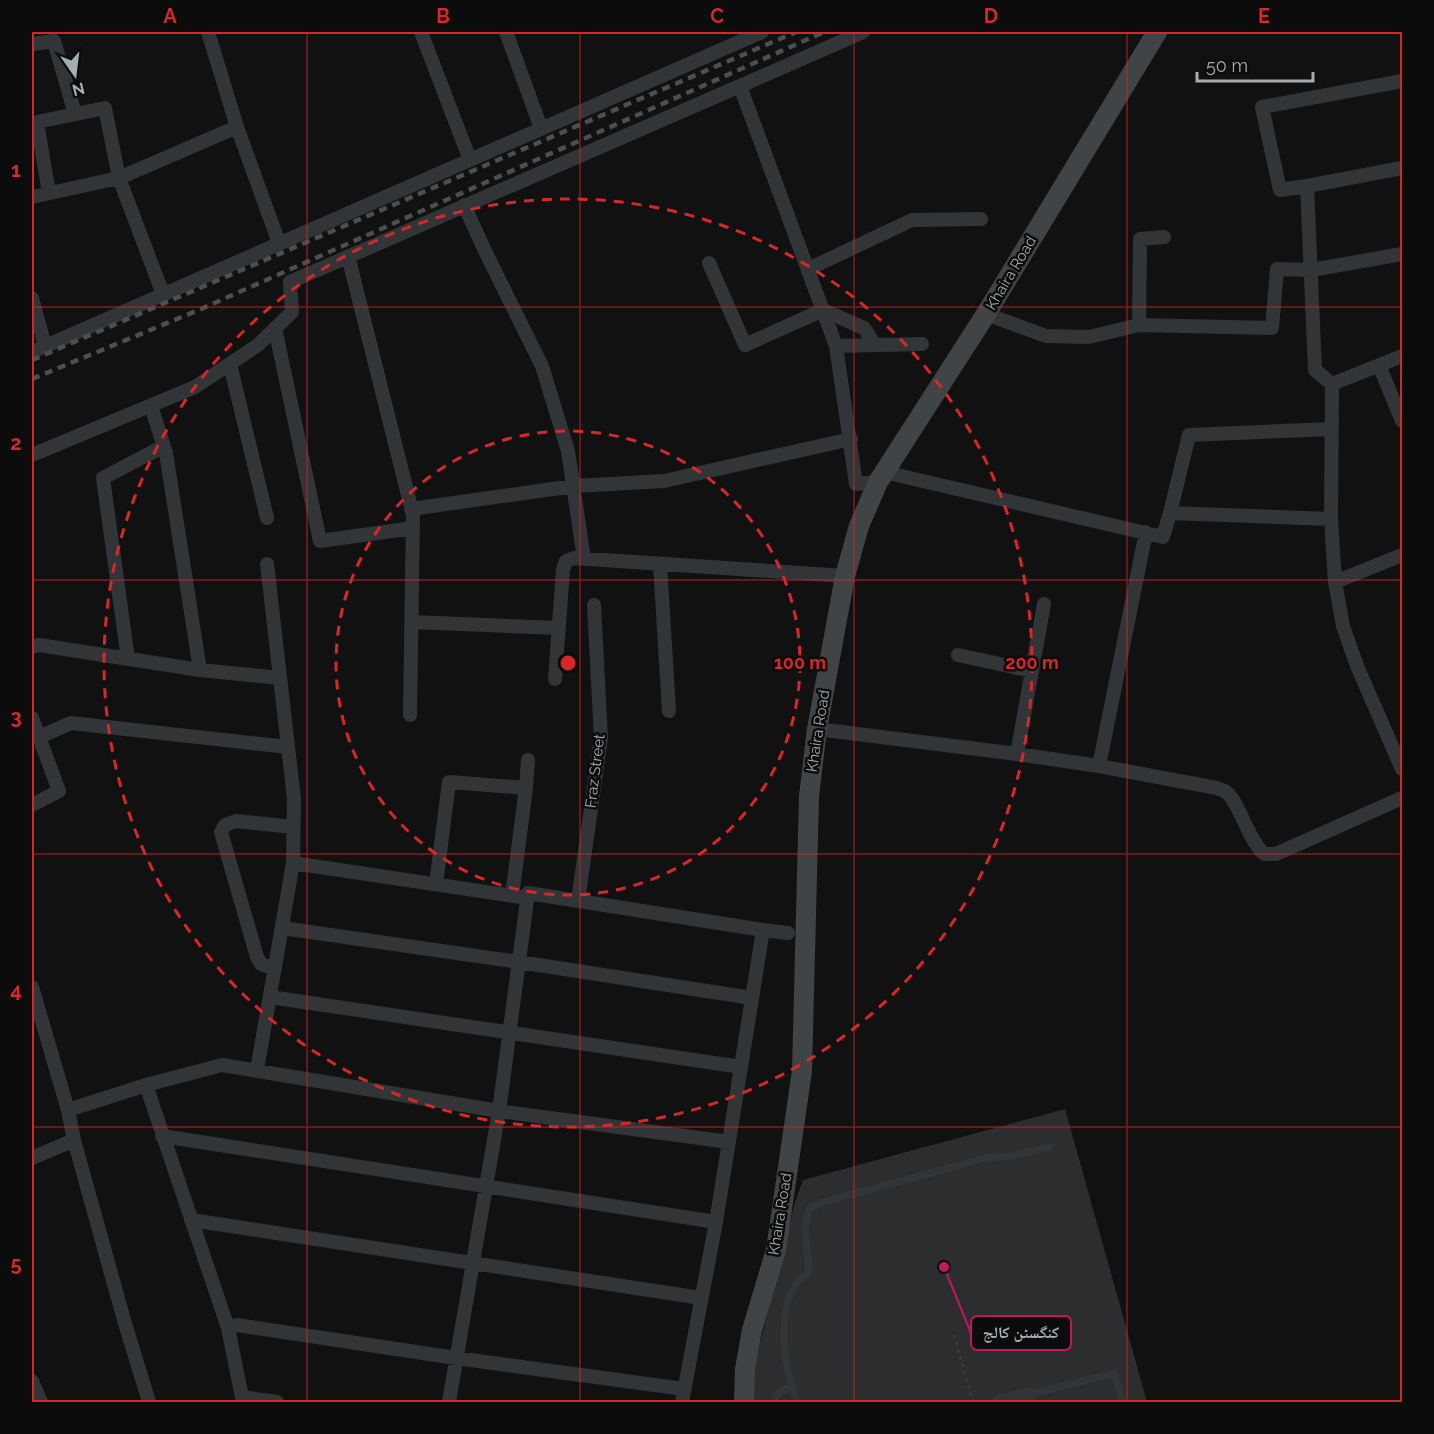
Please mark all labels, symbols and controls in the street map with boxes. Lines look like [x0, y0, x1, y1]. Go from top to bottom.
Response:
text: A [163, 4, 177, 28]
text: B [436, 4, 450, 28]
text: C [710, 4, 724, 28]
text: D [984, 4, 998, 28]
text: E [1258, 4, 1270, 28]
north arrow [45, 45, 105, 105]
scale bar [1197, 45, 1312, 83]
text: 50 m [1206, 55, 1248, 76]
text: N [70, 78, 87, 100]
text: 1 [11, 158, 21, 182]
street label: Khaira Road [982, 233, 1040, 313]
text: 2 [10, 431, 22, 455]
text: 100 m [774, 652, 826, 673]
text: 200 m [1005, 652, 1059, 673]
centre of rings [558, 653, 578, 673]
street label: Khaira Road [803, 689, 833, 773]
text: 3 [10, 705, 22, 729]
street label: Fraz Street [582, 733, 608, 809]
text: 4 [10, 978, 22, 1002]
street label: Khaira Road [765, 1172, 795, 1256]
text: 5 [10, 1252, 22, 1276]
callout: کنگسٹن کالج [971, 1316, 1071, 1350]
text: کنگسٹن کالج [983, 1323, 1059, 1343]

